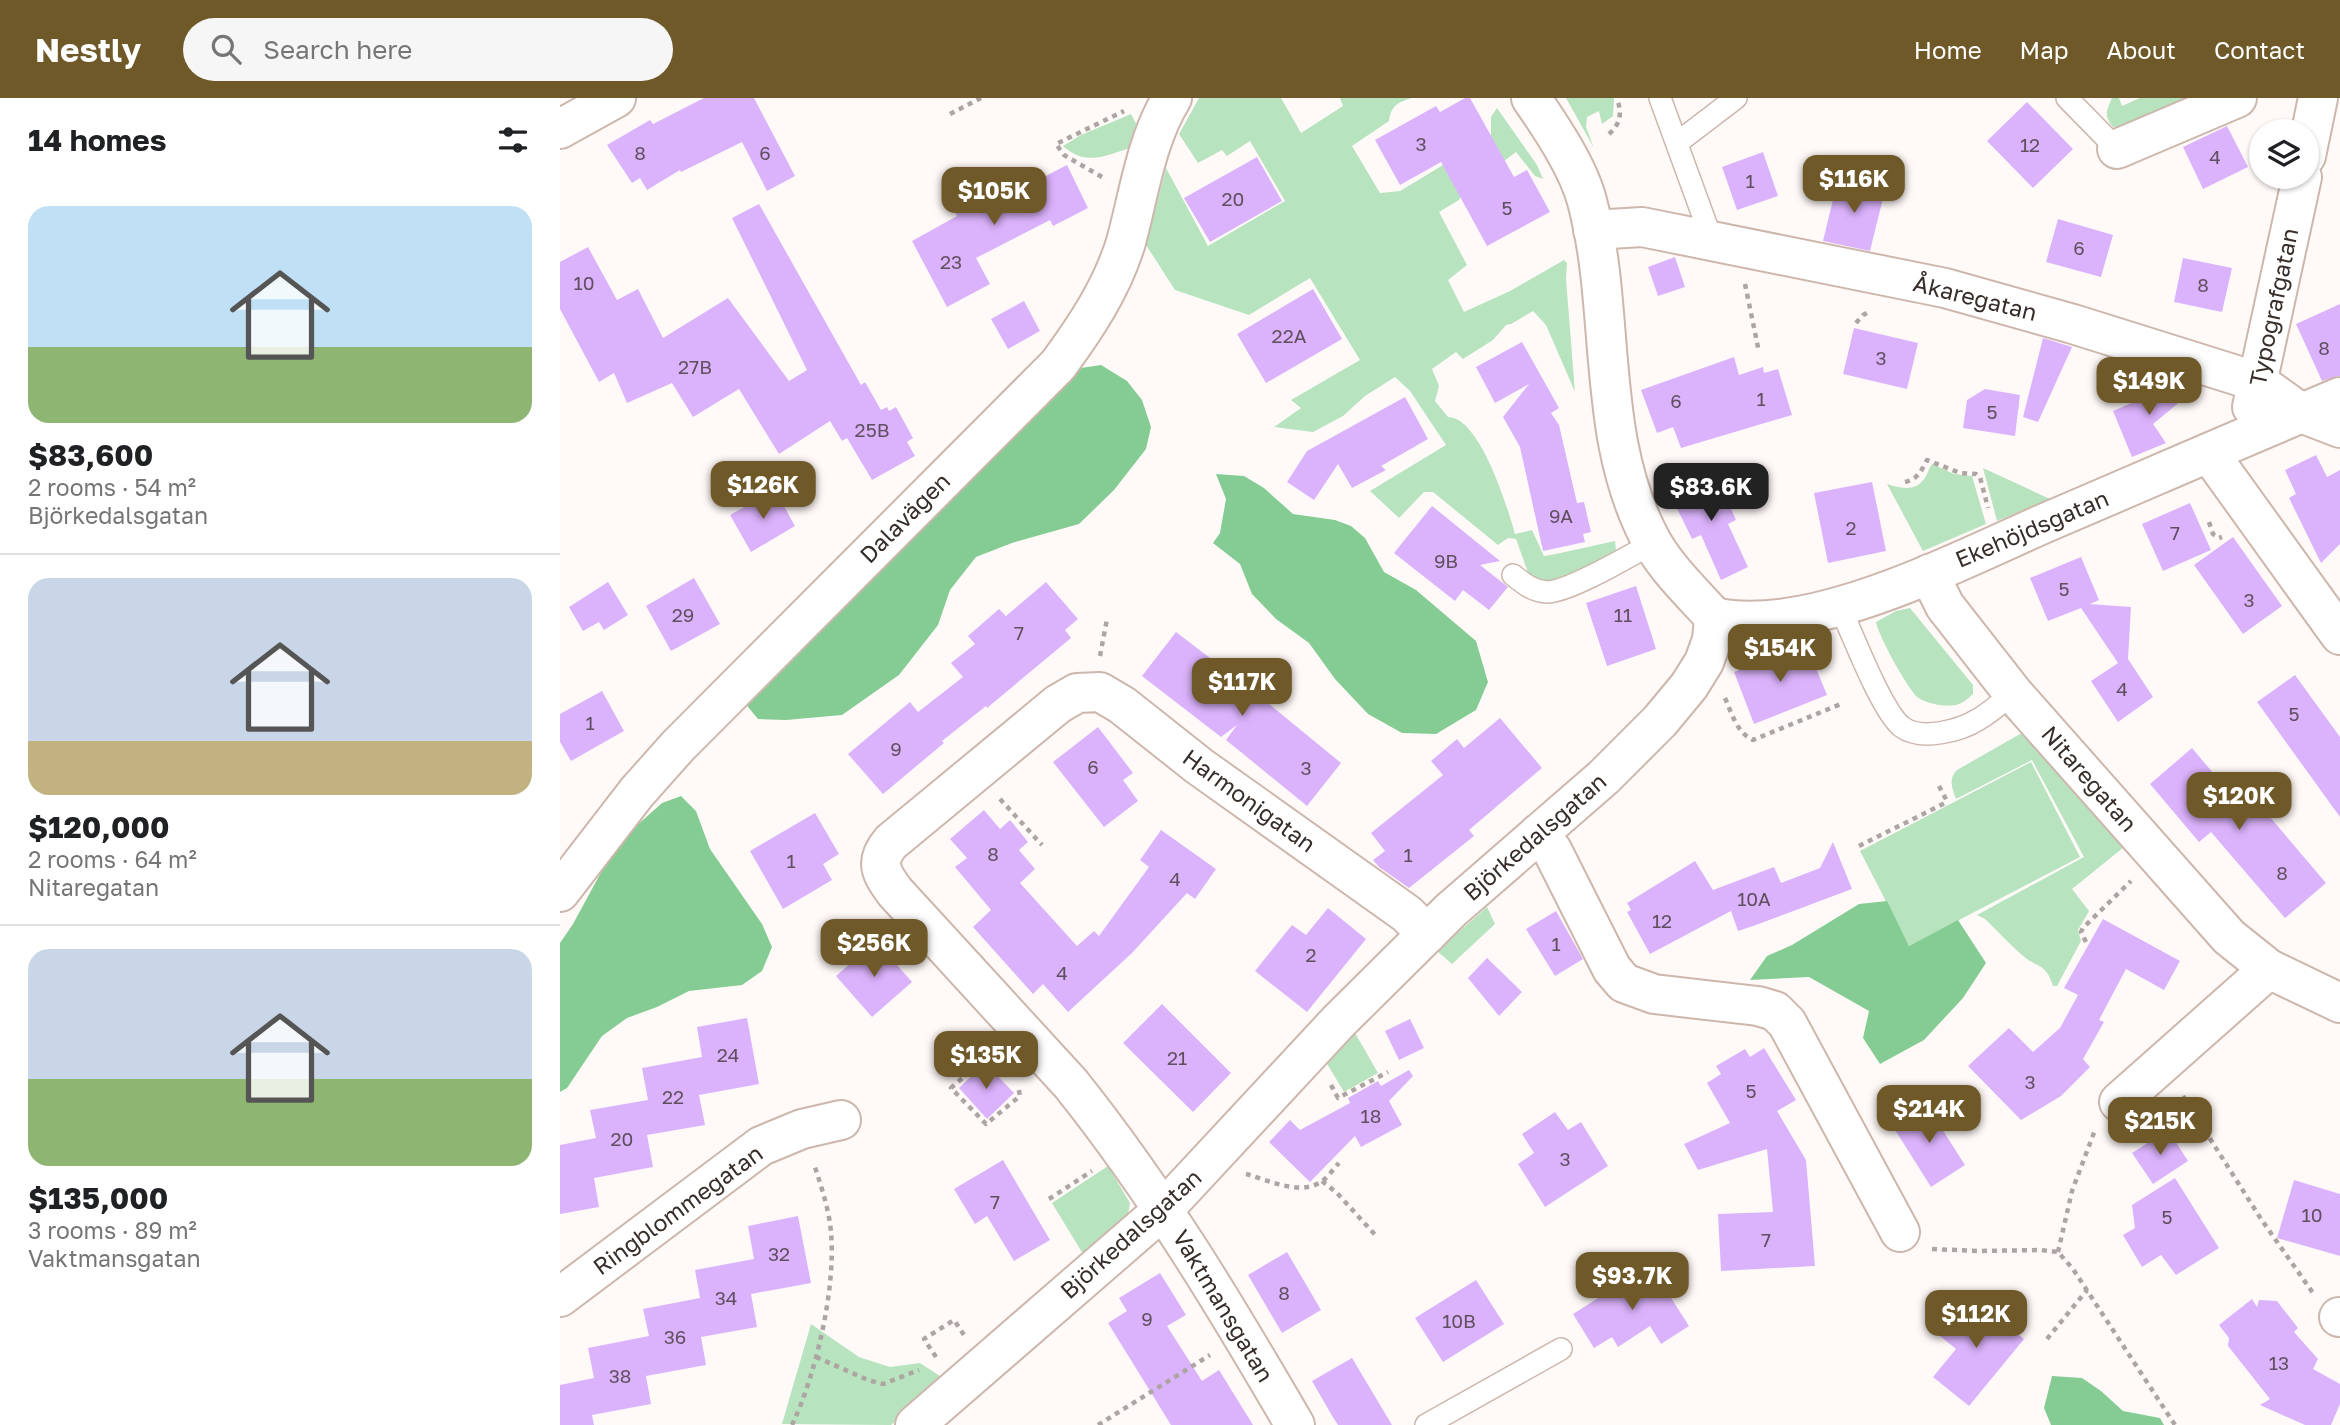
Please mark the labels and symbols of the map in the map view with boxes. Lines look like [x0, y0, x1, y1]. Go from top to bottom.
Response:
house number: 3 [1415, 132, 1427, 155]
house number: 12 [2020, 133, 2040, 156]
house number: 8 [634, 141, 646, 164]
house number: 6 [759, 141, 771, 164]
house number: 4 [2209, 145, 2221, 168]
pin: $116K [1805, 156, 1903, 215]
pin: $105K [945, 167, 1043, 227]
house number: 1 [1745, 169, 1755, 192]
house number: 20 [1222, 187, 1244, 210]
house number: 5 [1501, 196, 1513, 219]
street label: Typografgatan [2243, 225, 2303, 388]
house number: 6 [2073, 236, 2085, 259]
house number: 23 [940, 250, 962, 273]
street label: Åkaregatan [1910, 267, 2040, 326]
house number: 10 [574, 271, 595, 294]
house number: 8 [2197, 273, 2209, 296]
house number: 22A [1272, 324, 1307, 347]
house number: 8 [2318, 336, 2330, 359]
house number: 3 [1875, 346, 1887, 369]
house number: 27B [678, 355, 712, 378]
pin: $149K [2100, 358, 2198, 417]
house number: 1 [1756, 387, 1766, 410]
house number: 6 [1670, 389, 1682, 412]
house number: 5 [1986, 400, 1998, 423]
house number: 25B [855, 418, 889, 441]
pin: $126K [714, 462, 812, 521]
pin: $83.6K [1654, 464, 1768, 523]
street label: Dalavägen [853, 466, 955, 568]
street label: Ekehöjdsgatan [1951, 483, 2112, 573]
house number: 9A [1549, 504, 1573, 527]
house number: 2 [1845, 516, 1857, 539]
house number: 7 [2170, 521, 2180, 544]
house number: 9B [1434, 549, 1458, 572]
house number: 5 [2058, 577, 2070, 600]
house number: 3 [2243, 588, 2255, 611]
house number: 29 [672, 603, 694, 626]
house number: 11 [1614, 603, 1632, 626]
house number: 7 [1014, 621, 1024, 644]
pin: $154K [1731, 624, 1829, 684]
pin: $117K [1193, 658, 1291, 718]
house number: 4 [2116, 677, 2128, 700]
house number: 5 [2288, 702, 2300, 725]
house number: 1 [585, 711, 595, 734]
street label: Nitaregatan [2036, 720, 2143, 837]
house number: 9 [890, 737, 902, 760]
street label: Harmonigatan [1178, 743, 1321, 858]
house number: 6 [1087, 755, 1099, 778]
house number: 3 [1300, 756, 1312, 779]
street label: Björkedalsgatan [1457, 767, 1612, 906]
pin: $120K [2190, 772, 2288, 832]
house number: 8 [987, 842, 999, 865]
house number: 1 [1403, 843, 1413, 866]
house number: 1 [786, 849, 796, 872]
house number: 8 [2276, 861, 2288, 884]
house number: 4 [1169, 867, 1181, 890]
house number: 10A [1737, 887, 1771, 910]
house number: 12 [1652, 909, 1672, 932]
pin: $256K [825, 920, 923, 979]
house number: 1 [1551, 932, 1561, 955]
house number: 2 [1305, 943, 1317, 966]
house number: 4 [1056, 961, 1068, 984]
pin: $135K [937, 1032, 1035, 1091]
house number: 24 [717, 1043, 739, 1066]
house number: 21 [1167, 1046, 1187, 1069]
house number: 3 [2024, 1070, 2036, 1093]
house number: 5 [1745, 1079, 1757, 1102]
house number: 22 [662, 1085, 684, 1108]
pin: $214K [1880, 1086, 1978, 1145]
pin: $215K [2111, 1098, 2209, 1157]
house number: 18 [1361, 1104, 1381, 1127]
house number: 20 [611, 1127, 633, 1150]
street label: Ringblommegatan [587, 1138, 768, 1280]
house number: 3 [1559, 1147, 1571, 1170]
street label: Björkedalsgatan [1054, 1163, 1207, 1304]
house number: 7 [990, 1190, 1000, 1213]
house number: 10 [2302, 1203, 2323, 1226]
house number: 5 [2161, 1205, 2173, 1228]
street label: Vaktmansgatan [1167, 1224, 1280, 1387]
house number: 7 [1761, 1228, 1771, 1251]
house number: 32 [768, 1242, 790, 1265]
pin: $93.7K [1575, 1252, 1689, 1312]
house number: 8 [1278, 1281, 1290, 1304]
house number: 34 [715, 1286, 737, 1309]
pin: $112K [1927, 1290, 2025, 1350]
house number: 9 [1141, 1307, 1153, 1330]
house number: 10B [1442, 1309, 1476, 1332]
house number: 36 [664, 1325, 686, 1348]
house number: 13 [2269, 1351, 2289, 1374]
house number: 38 [609, 1364, 631, 1387]

